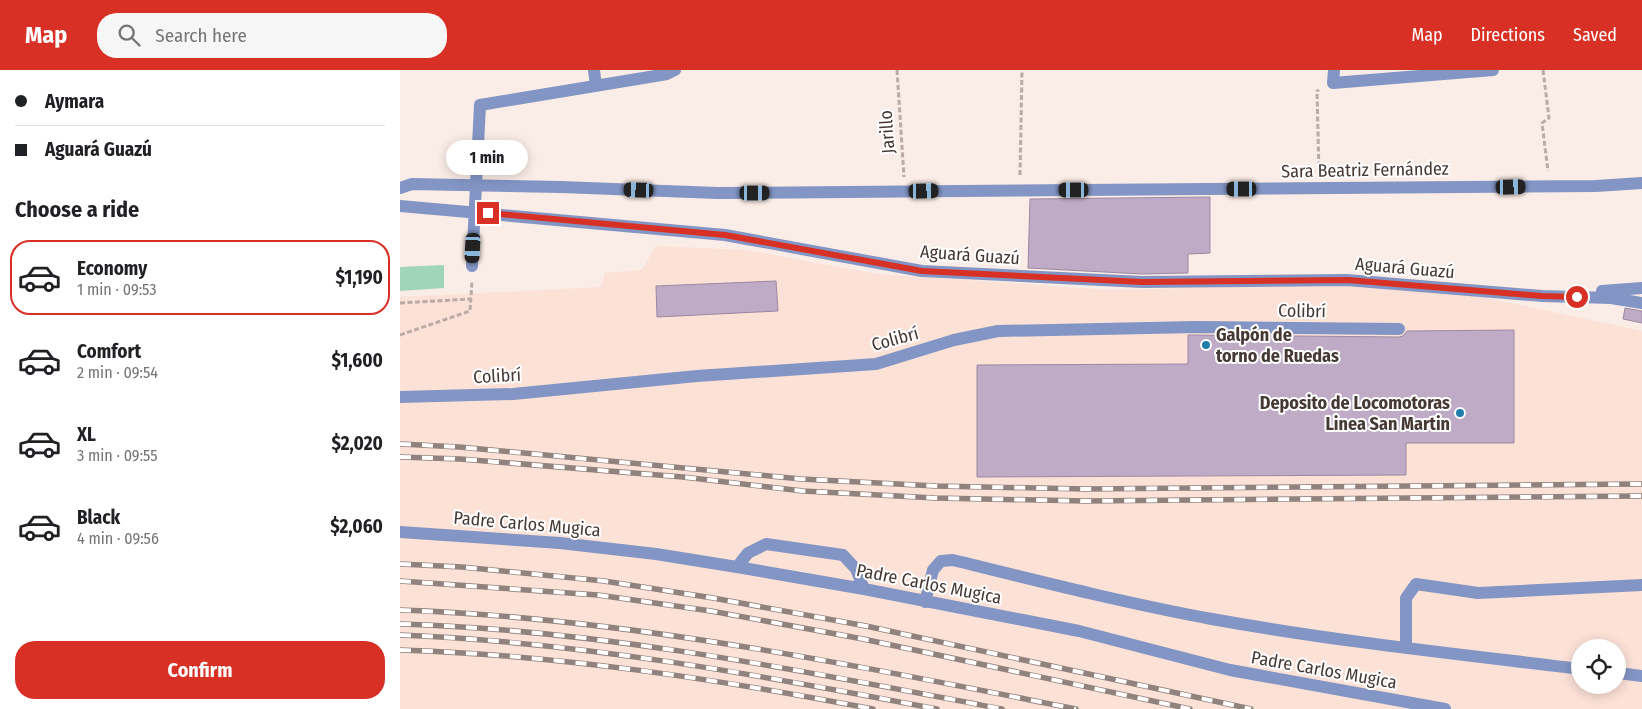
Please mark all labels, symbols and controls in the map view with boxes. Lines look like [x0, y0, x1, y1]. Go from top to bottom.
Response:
search box [97, 13, 447, 58]
text: Map [25, 21, 67, 49]
icon: search [115, 21, 143, 49]
text: Search here [155, 24, 247, 47]
text: Map [1411, 24, 1443, 46]
text: Directions [1471, 24, 1545, 46]
text: Saved [1573, 24, 1617, 46]
text: Aymara [45, 90, 104, 113]
street label: Jarillo [875, 110, 899, 154]
text: Aguará Guazú [45, 138, 152, 161]
callout: 1 min [447, 140, 529, 176]
text: 1 min [470, 148, 504, 167]
street label: Sara Beatriz Fernández [1281, 158, 1449, 182]
car [1495, 179, 1526, 195]
car [623, 182, 654, 198]
car [1227, 182, 1257, 197]
car [908, 183, 939, 199]
car [1059, 183, 1089, 198]
car [740, 186, 770, 201]
text: Choose a ride [15, 196, 139, 223]
route end [477, 202, 499, 224]
car [464, 233, 481, 263]
street label: Aguará Guazú [920, 241, 1020, 269]
street label: Aguará Guazú [1354, 253, 1456, 283]
icon: car [17, 255, 62, 300]
text: Economy [77, 257, 147, 280]
text: $1,190 [336, 266, 383, 289]
text: 1 min · 09:53 [77, 280, 157, 299]
route start [1566, 286, 1588, 308]
street label: Colibrí [1278, 300, 1327, 322]
street label: Colibrí [869, 322, 921, 356]
place label: Galpón de torno de Ruedas [1216, 324, 1339, 367]
icon: car [17, 338, 62, 383]
marker: Galpón de torno de Ruedas [1200, 339, 1212, 351]
text: Comfort [77, 340, 141, 363]
text: $1,600 [331, 349, 383, 372]
text: 2 min · 09:54 [77, 363, 158, 382]
street label: Colibrí [472, 364, 522, 388]
place label: Deposito de Locomotoras Linea San Martin [1260, 392, 1450, 435]
marker: Deposito de Locomotoras Linea San Martin [1454, 407, 1466, 419]
icon: car [17, 421, 62, 466]
text: XL [77, 423, 96, 446]
text: $2,020 [332, 432, 383, 455]
text: 3 min · 09:55 [77, 446, 158, 465]
icon: car [17, 504, 62, 549]
text: Black [77, 506, 120, 529]
street label: Padre Carlos Mugica [453, 507, 602, 541]
text: $2,060 [330, 515, 383, 538]
text: 4 min · 09:56 [77, 529, 159, 548]
street label: Padre Carlos Mugica [854, 559, 1004, 609]
map controls [1571, 639, 1626, 694]
button: locate [1571, 639, 1626, 694]
button: Confirm [15, 641, 385, 699]
street label: Padre Carlos Mugica [1249, 646, 1399, 694]

